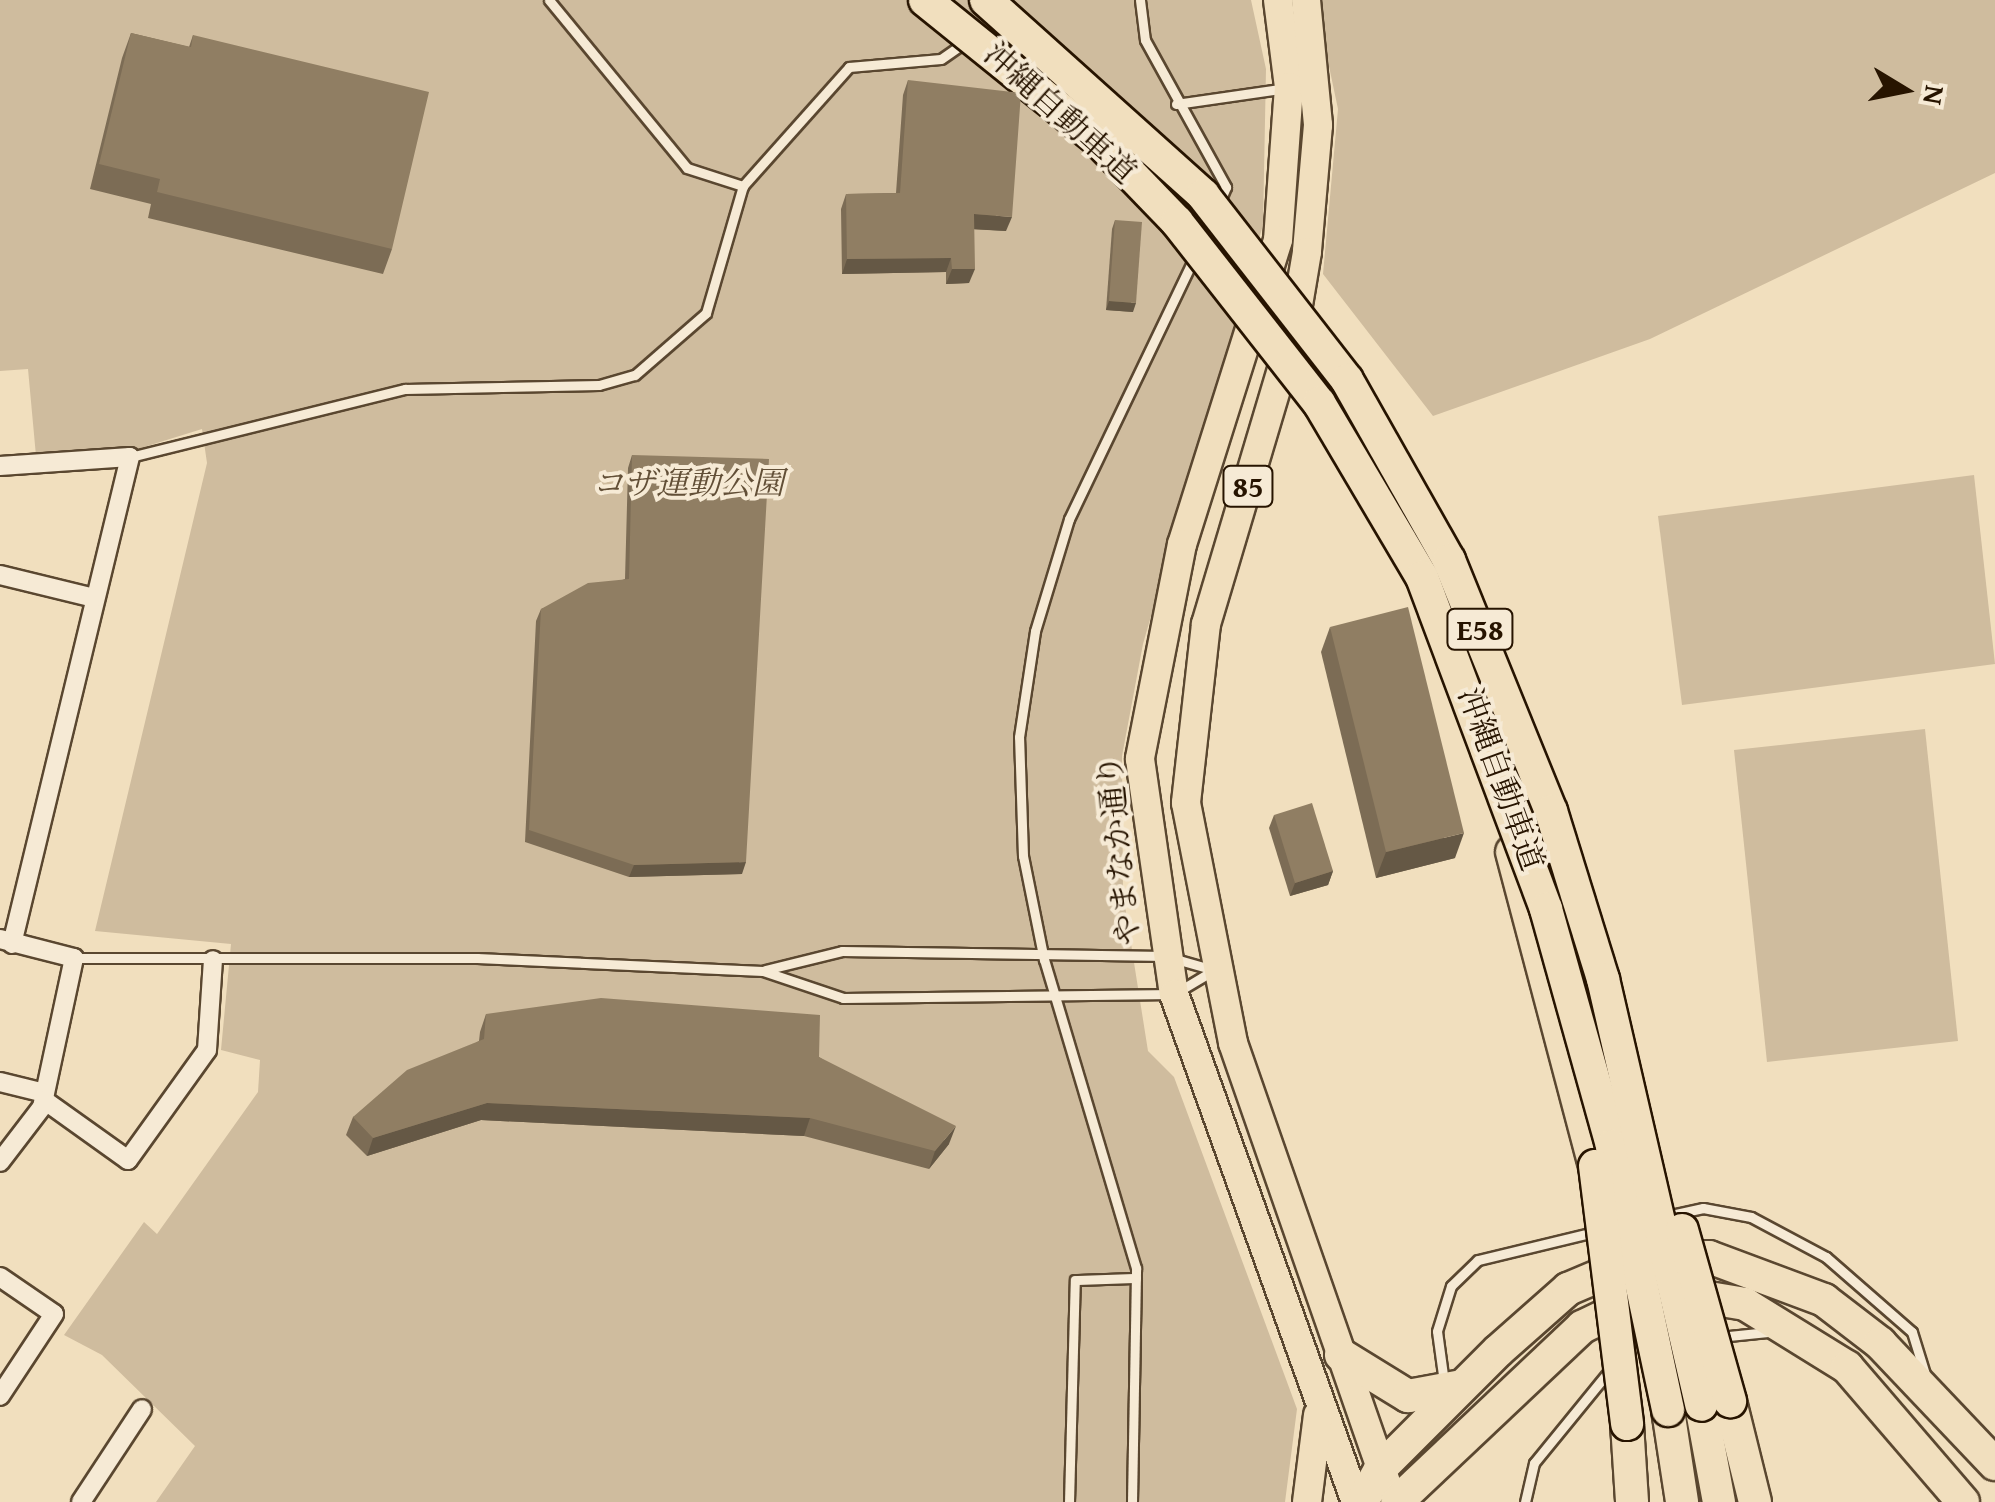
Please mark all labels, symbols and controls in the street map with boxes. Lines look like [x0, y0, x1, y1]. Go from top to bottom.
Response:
street label: 沖縄自動車道 [976, 34, 1144, 192]
north arrow [1855, 40, 1955, 140]
text: N [1913, 83, 1957, 108]
road number: 85 [1220, 461, 1276, 511]
park label: コザ運動公園 [592, 464, 784, 502]
road number: E58 [1445, 604, 1515, 654]
street label: 沖縄自動車道 [1450, 682, 1552, 876]
street label: やまなか通り [1090, 753, 1148, 947]

